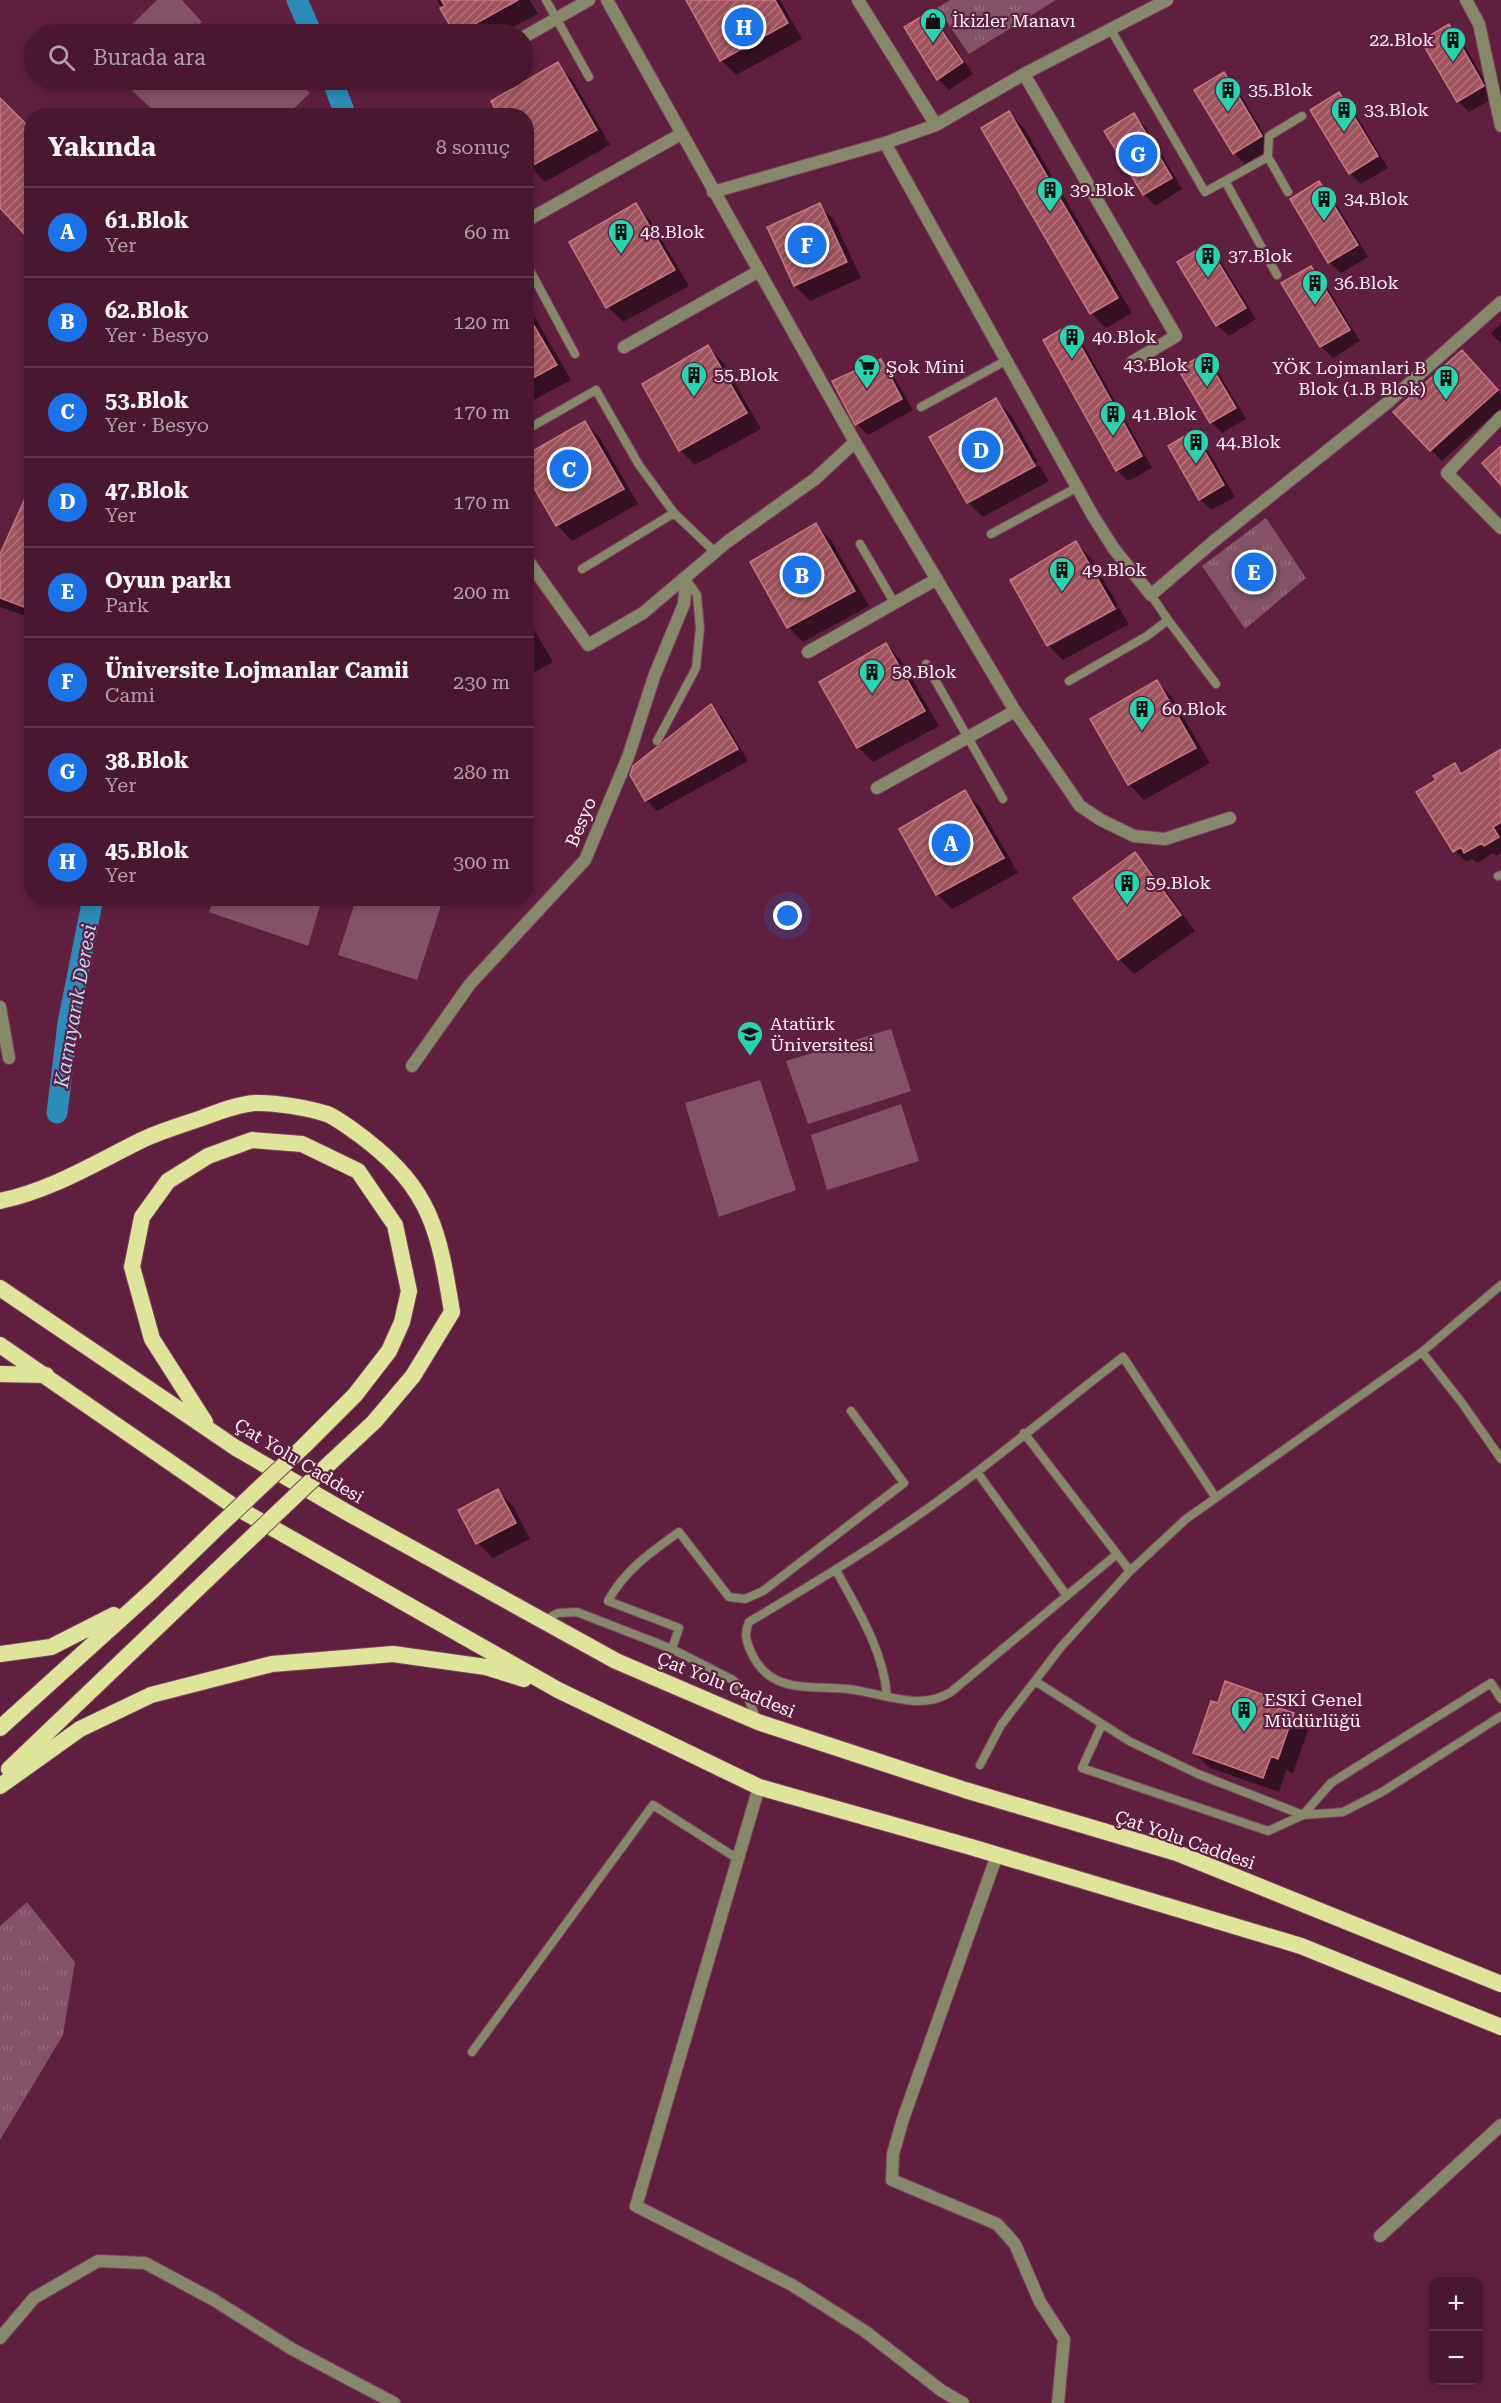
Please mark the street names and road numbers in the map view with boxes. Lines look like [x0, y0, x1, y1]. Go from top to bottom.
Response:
street label: Besyo [561, 794, 600, 850]
street label: Çat Yolu Caddesi [231, 1414, 368, 1508]
street label: Çat Yolu Caddesi [654, 1647, 798, 1722]
street label: Çat Yolu Caddesi [1112, 1806, 1258, 1873]

